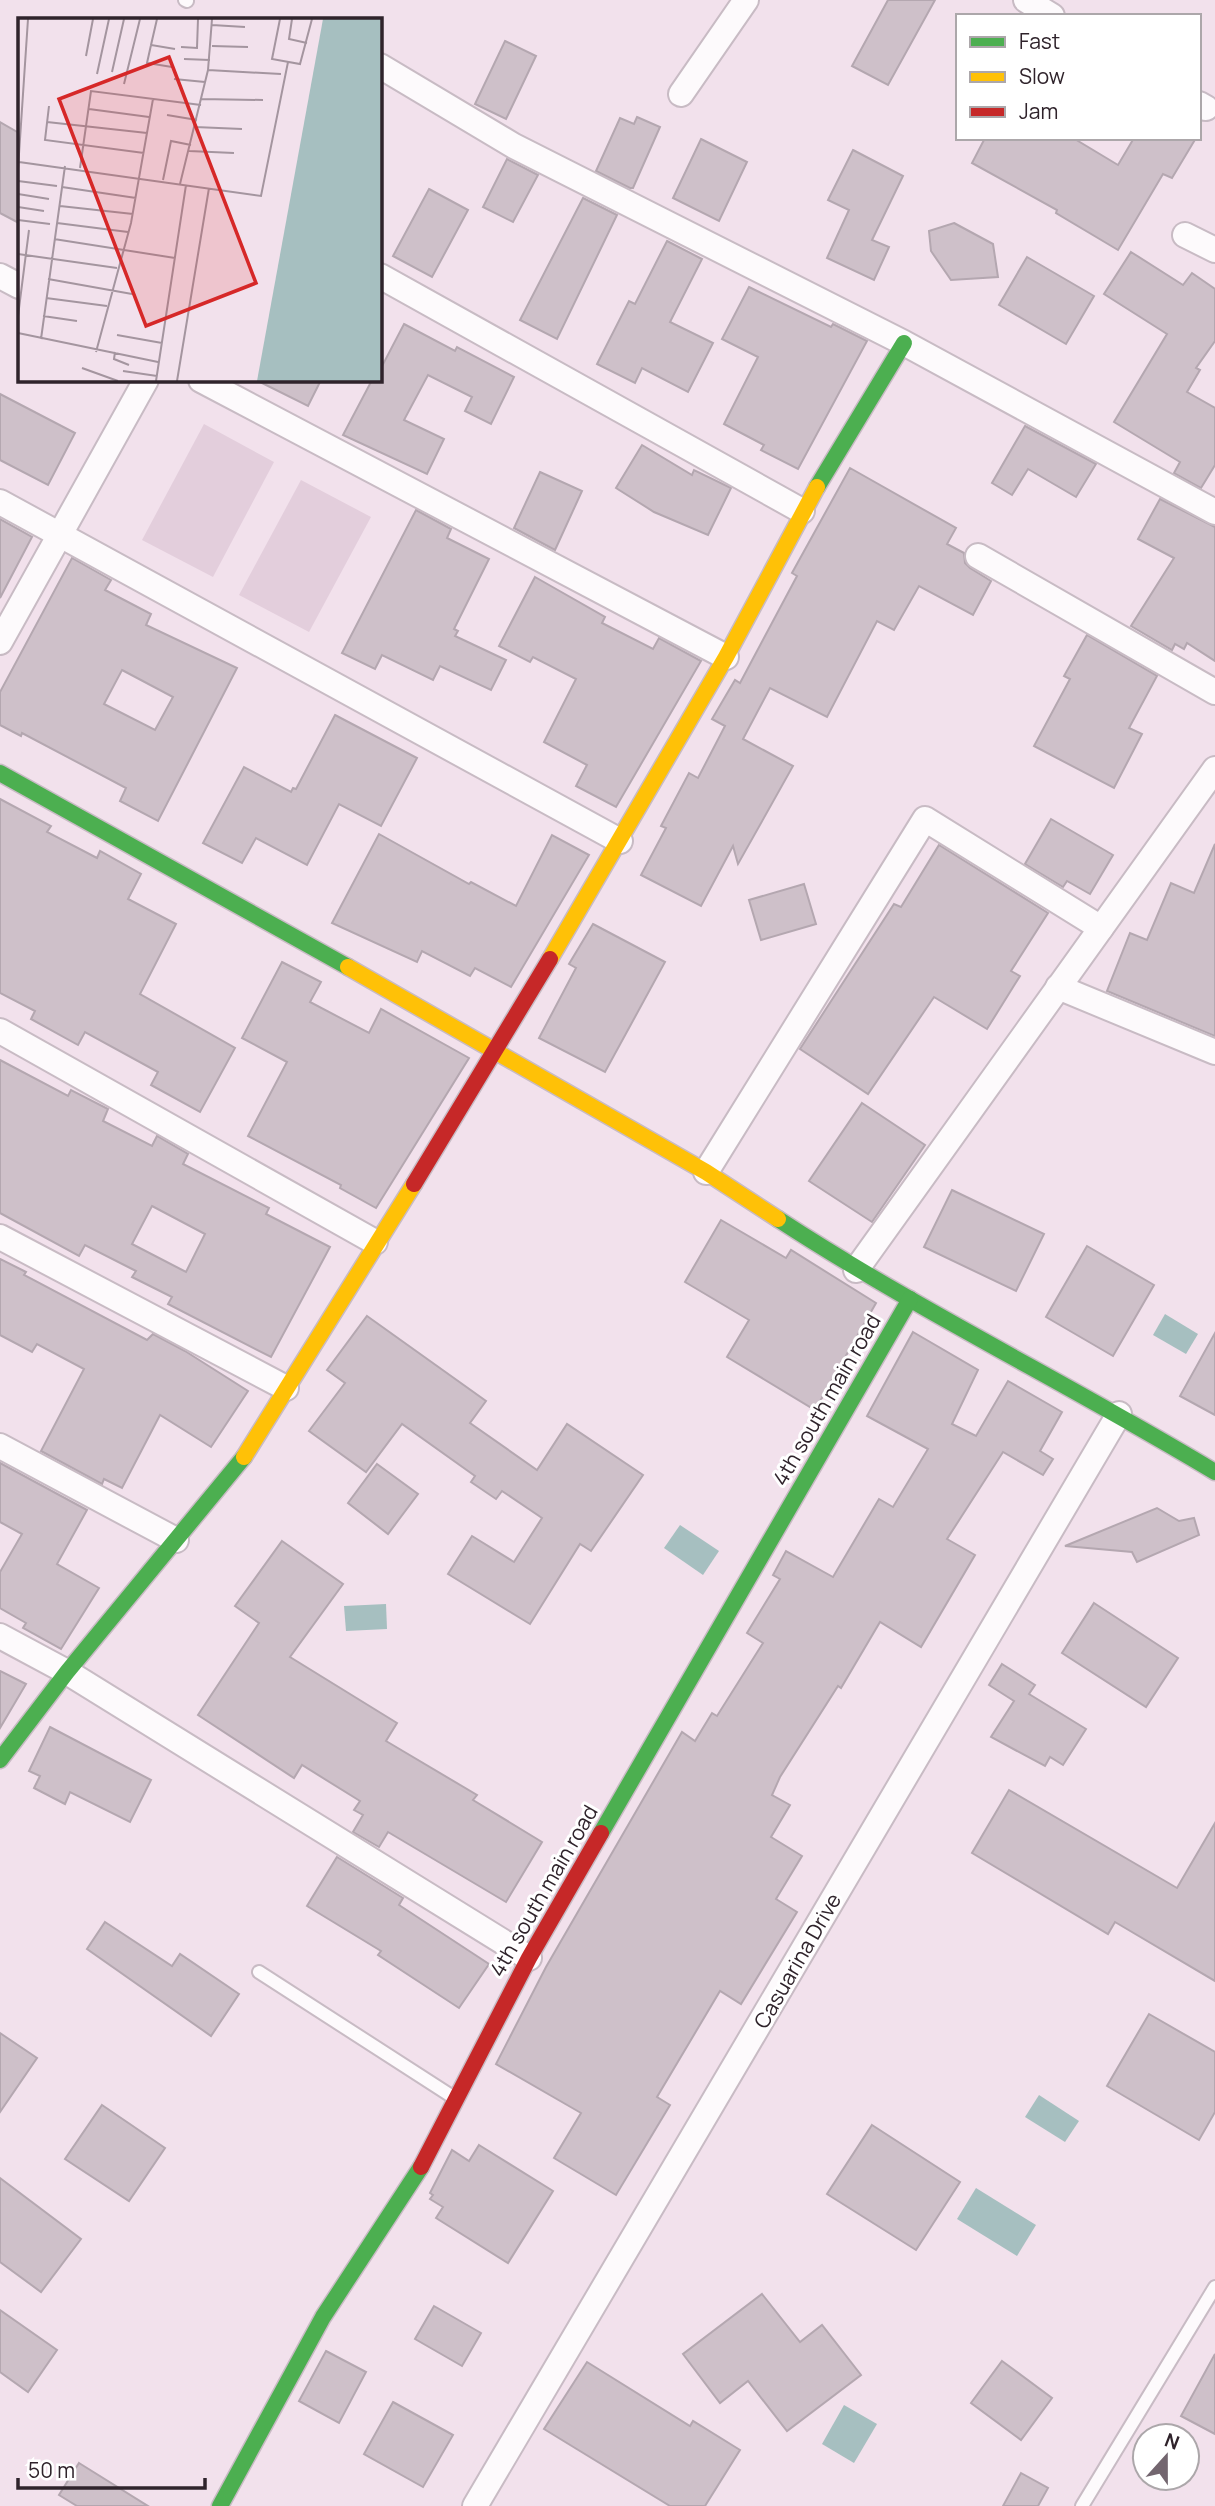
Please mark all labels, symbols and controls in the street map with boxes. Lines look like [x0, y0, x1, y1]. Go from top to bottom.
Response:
legend [956, 14, 1201, 140]
inset map [18, 18, 382, 382]
text: Fast [1019, 27, 1060, 55]
text: Slow [1019, 62, 1065, 90]
text: Jam [1019, 97, 1058, 125]
street label: 4th south main road [766, 1309, 887, 1490]
street label: 4th south main road [483, 1800, 604, 1981]
street label: Casuarina Drive [747, 1888, 847, 2033]
north arrow [1131, 2422, 1201, 2492]
text: N [1161, 2427, 1183, 2456]
scale bar [18, 2446, 205, 2490]
text: 50 m [28, 2456, 75, 2484]

